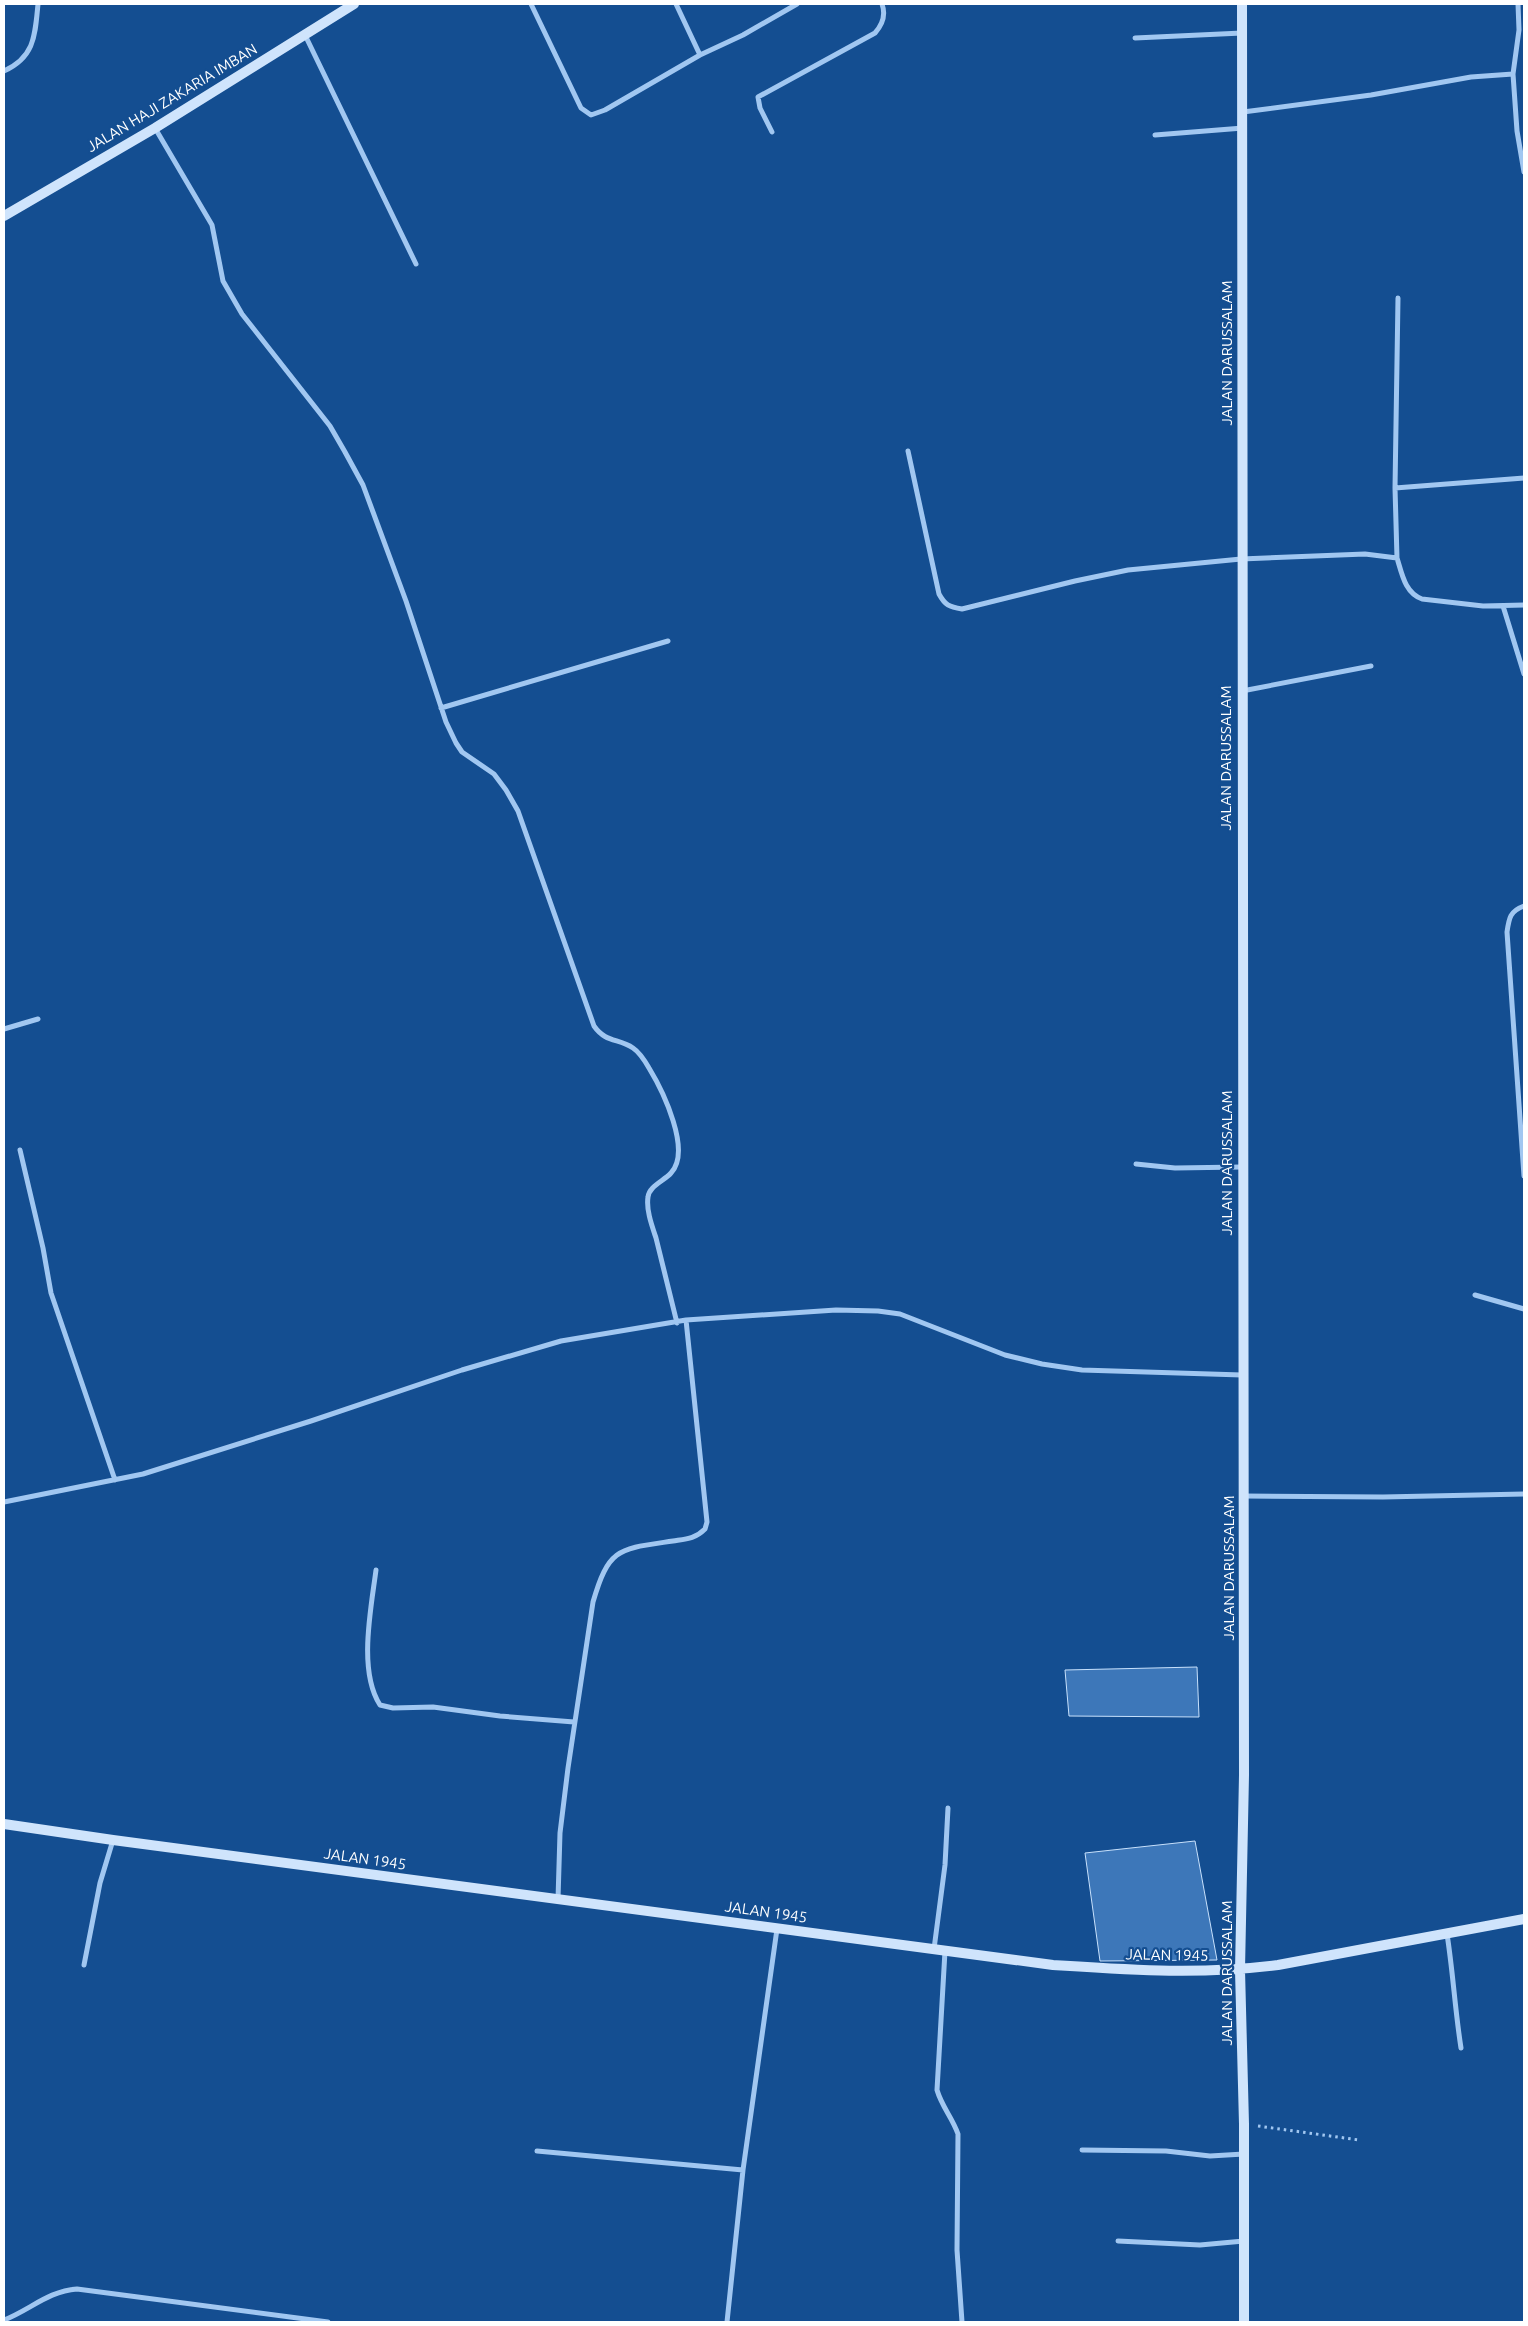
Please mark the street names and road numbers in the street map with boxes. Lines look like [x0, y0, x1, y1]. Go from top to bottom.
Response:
street label: JALAN HAJI ZAKARIA IMBAN [84, 40, 260, 155]
street label: JALAN DARUSSALAM [1218, 280, 1235, 426]
street label: JALAN DARUSSALAM [1217, 685, 1234, 831]
street label: JALAN DARUSSALAM [1218, 1090, 1235, 1236]
street label: JALAN DARUSSALAM [1220, 1495, 1237, 1641]
street label: JALAN 1945 [323, 1844, 407, 1873]
street label: JALAN 1945 [724, 1897, 808, 1926]
street label: JALAN DARUSSALAM [1218, 1900, 1235, 2046]
street label: JALAN 1945 [1125, 1945, 1209, 1964]

